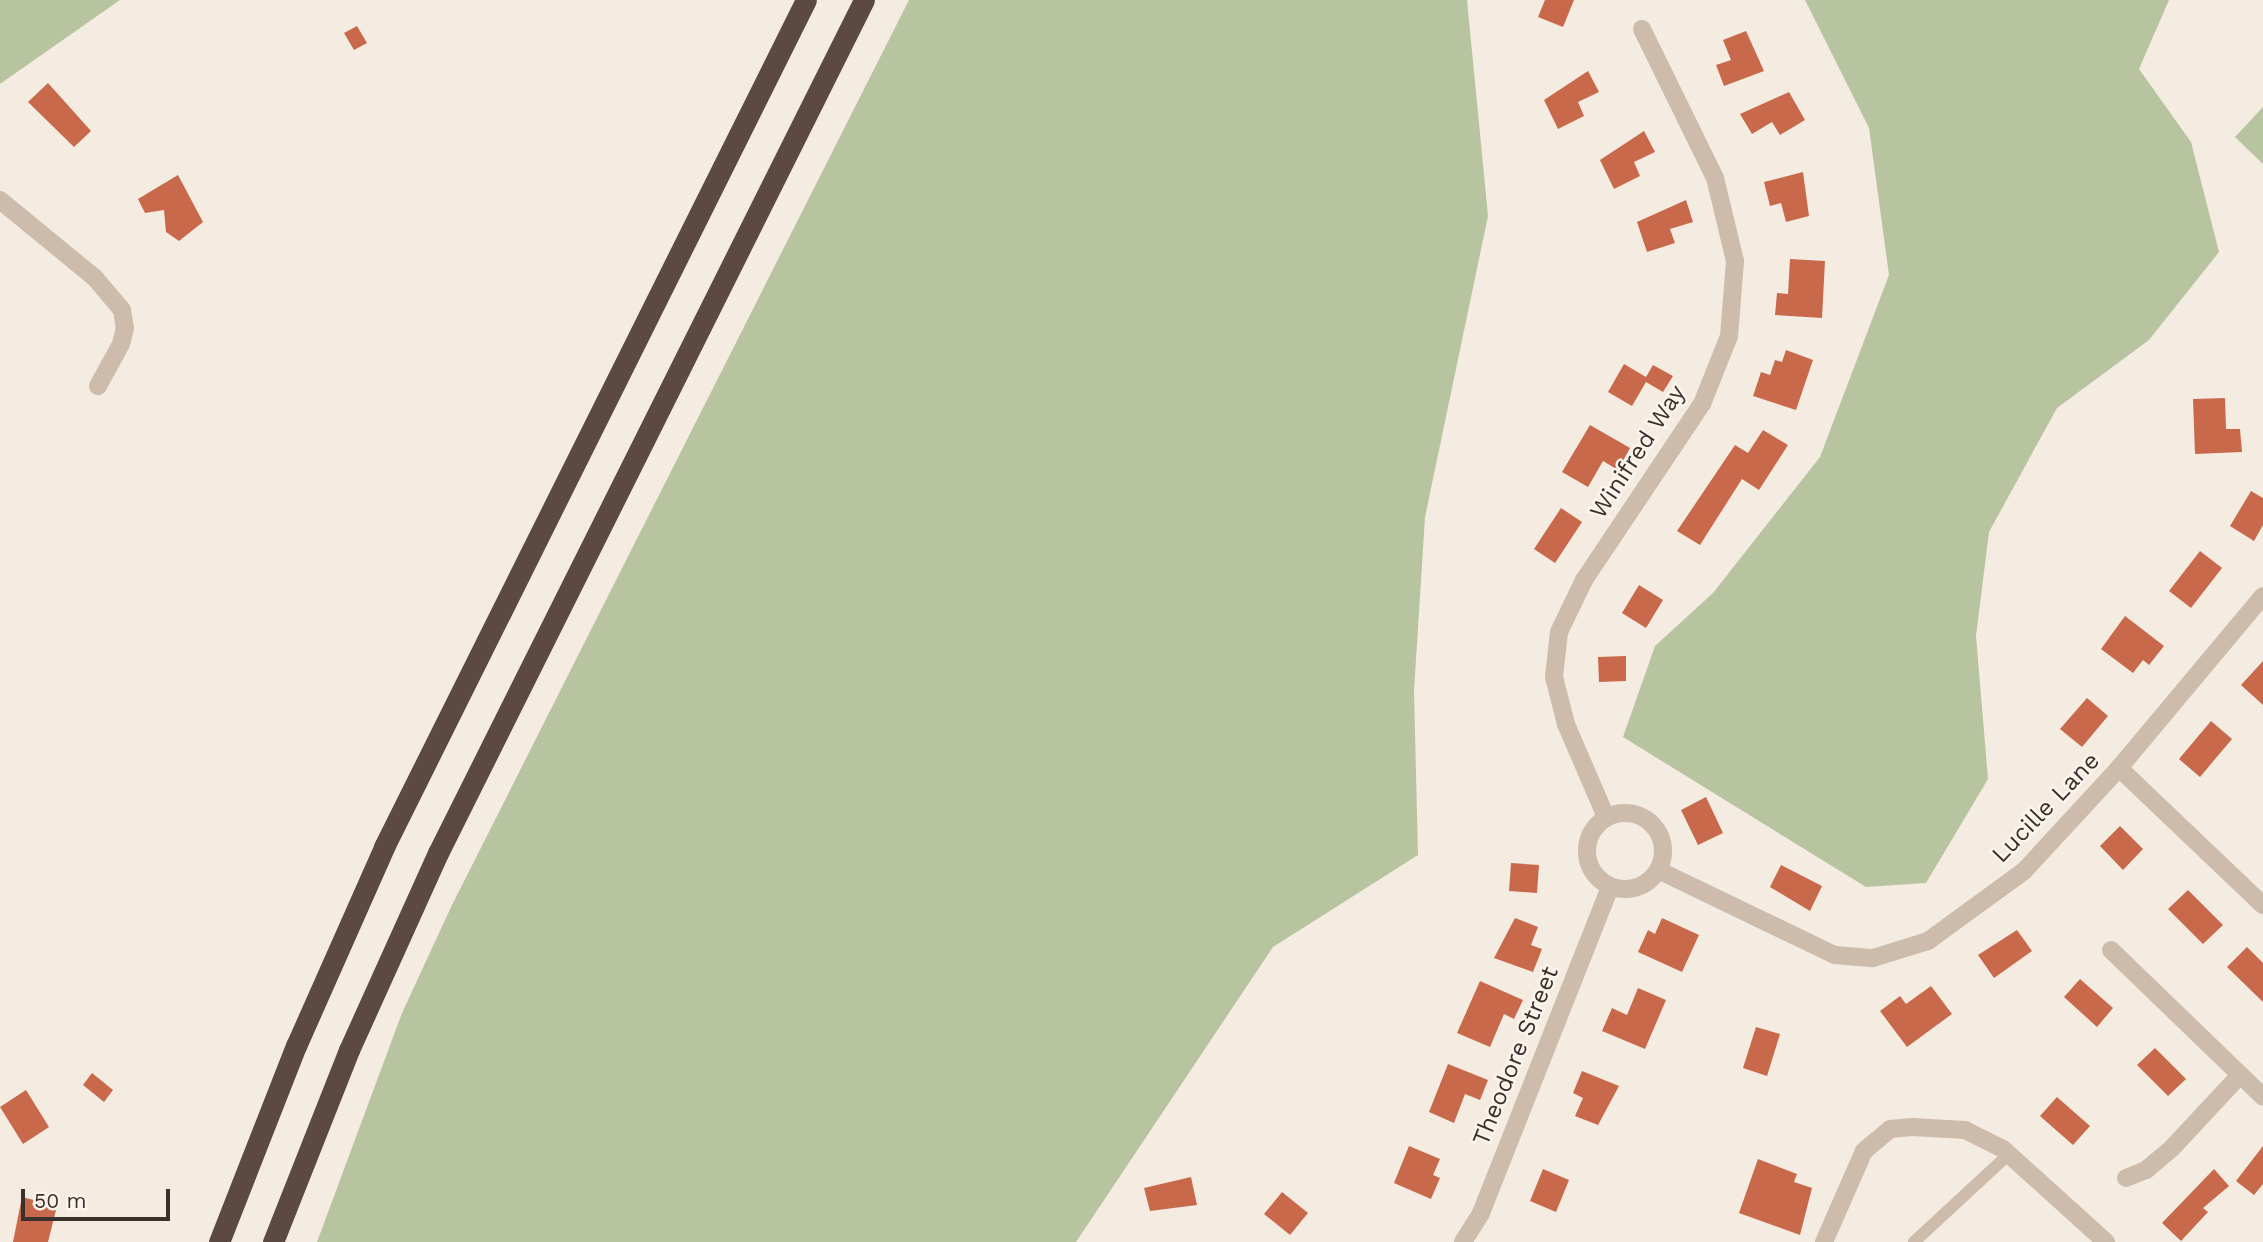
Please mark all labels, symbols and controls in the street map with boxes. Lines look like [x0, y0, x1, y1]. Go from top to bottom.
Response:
street label: Winifred Way [1584, 380, 1692, 524]
street label: Lucille Lane [1986, 747, 2106, 869]
street label: Theodore Street [1467, 962, 1565, 1150]
scale bar [24, 1176, 173, 1220]
text: 50 m [34, 1188, 86, 1213]

